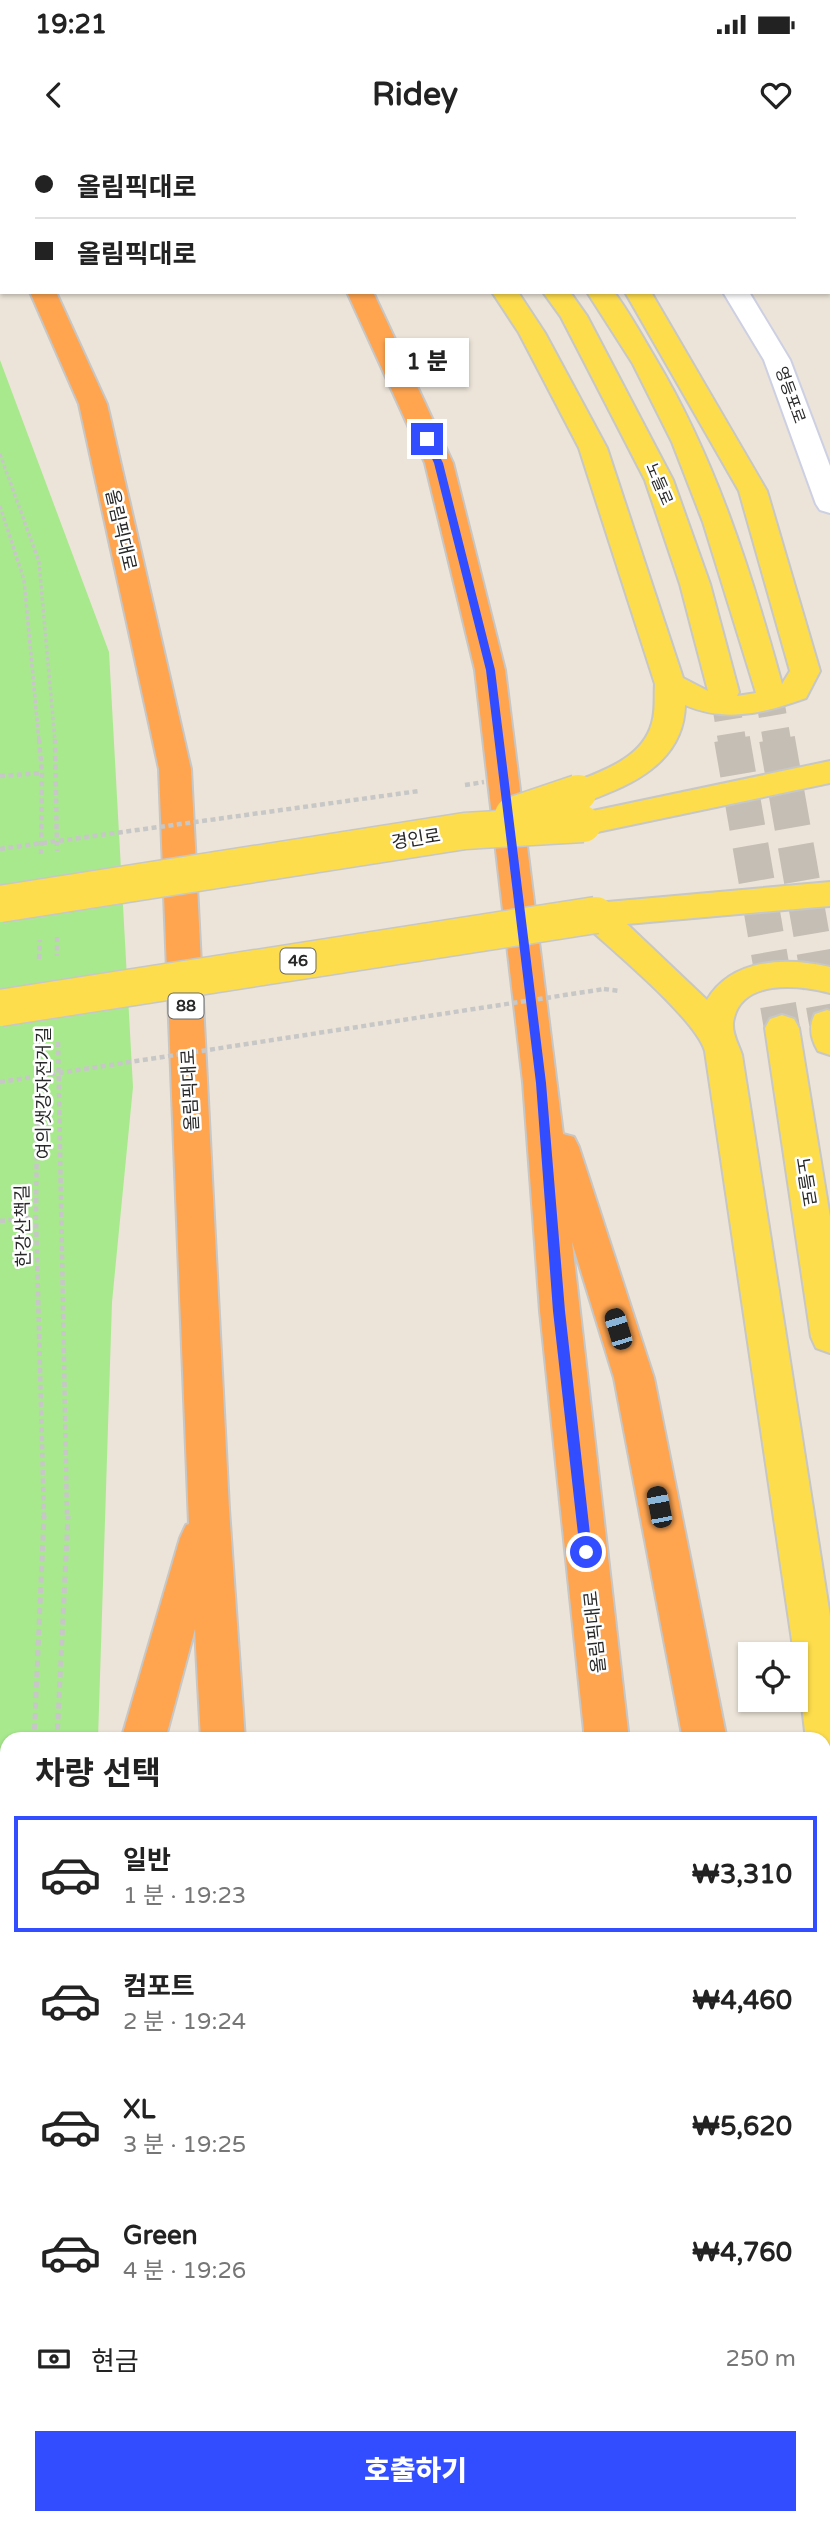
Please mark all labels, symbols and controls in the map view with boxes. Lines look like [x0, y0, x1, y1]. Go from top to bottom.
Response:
text: 19:21 [35, 9, 107, 40]
icon: back [35, 76, 73, 114]
text: Ridey [372, 76, 458, 114]
icon: heart [757, 76, 795, 114]
text: 올림픽대로 [77, 172, 197, 203]
text: 올림픽대로 [77, 239, 197, 270]
callout: 1 분 [385, 338, 469, 386]
text: 1 분 [406, 348, 448, 376]
street label: 영등포로 [771, 364, 810, 426]
route end [411, 423, 443, 455]
street label: 노들로 [641, 460, 677, 508]
street label: 올림픽대로 [101, 487, 141, 573]
street label: 경인로 [390, 824, 442, 854]
road number: 46 [280, 948, 316, 974]
road number: 88 [168, 993, 204, 1018]
street label: 여의샛강자전거길 [33, 1027, 55, 1159]
street label: 올림픽대로 [177, 1048, 203, 1132]
street label: 노들로 [791, 1156, 821, 1208]
street label: 한강산책길 [11, 1184, 35, 1268]
car [602, 1306, 635, 1352]
car [645, 1484, 674, 1530]
route start [570, 1536, 602, 1568]
street label: 올림픽대로 [580, 1590, 610, 1674]
map controls [738, 1642, 808, 1712]
button: locate [738, 1642, 808, 1712]
text: 차량 선택 [35, 1755, 161, 1793]
icon: car [39, 1843, 102, 1906]
text: 일반 [123, 1845, 171, 1876]
text: ₩3,310 [692, 1859, 792, 1890]
text: 1 분 · 19:23 [123, 1882, 246, 1910]
icon: car [39, 1969, 102, 2032]
text: 컴포트 [123, 1971, 195, 2002]
text: ₩4,460 [692, 1985, 792, 2016]
text: 2 분 · 19:24 [123, 2008, 246, 2036]
text: XL [123, 2094, 155, 2125]
icon: car [39, 2095, 102, 2158]
text: ₩5,620 [692, 2111, 792, 2142]
text: 3 분 · 19:25 [123, 2131, 246, 2159]
text: Green [123, 2220, 198, 2251]
icon: car [39, 2221, 102, 2284]
text: ₩4,760 [692, 2237, 792, 2268]
text: 4 분 · 19:26 [123, 2257, 246, 2285]
icon: cash [35, 2340, 73, 2378]
text: 250 m [726, 2345, 796, 2373]
text: 현금 [91, 2346, 139, 2377]
button: 호출하기 [35, 2431, 796, 2511]

